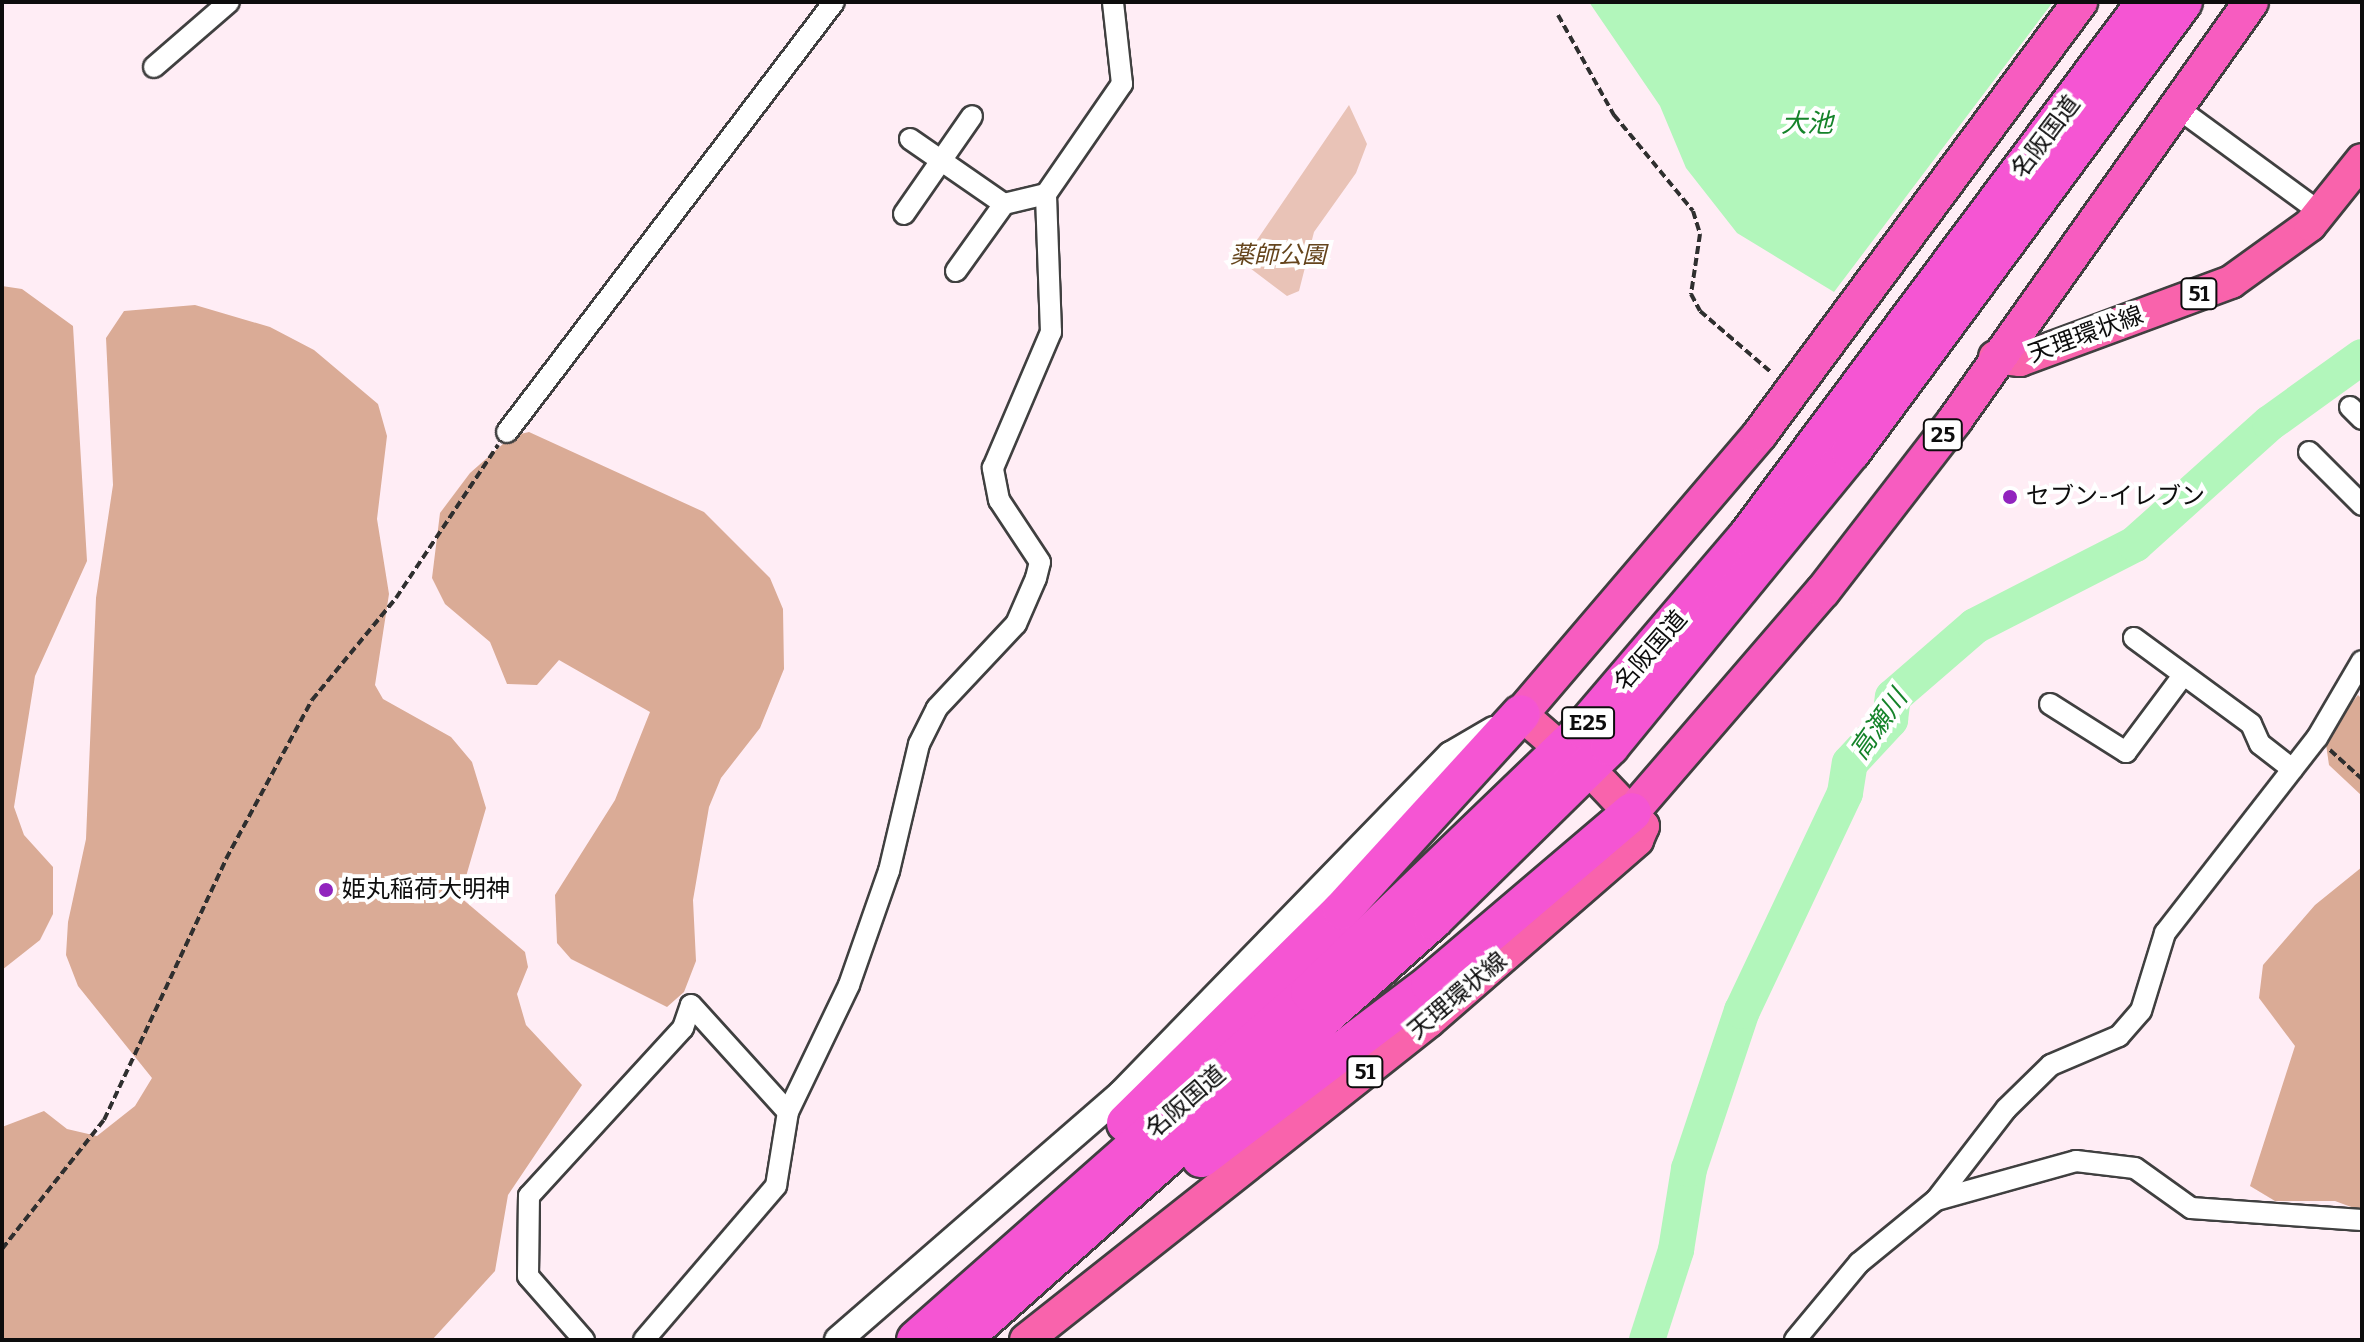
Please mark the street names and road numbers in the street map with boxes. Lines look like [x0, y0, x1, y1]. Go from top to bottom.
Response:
street label: 名阪国道 [2006, 90, 2086, 184]
road number: 51 [2179, 276, 2219, 312]
street label: 天理環状線 [2025, 301, 2147, 369]
road number: 25 [1921, 417, 1965, 453]
street label: 名阪国道 [1609, 605, 1693, 697]
road number: E25 [1560, 705, 1616, 741]
street label: 天理環状線 [1403, 946, 1513, 1046]
road number: 51 [1345, 1054, 1385, 1090]
street label: 名阪国道 [1140, 1060, 1232, 1144]

